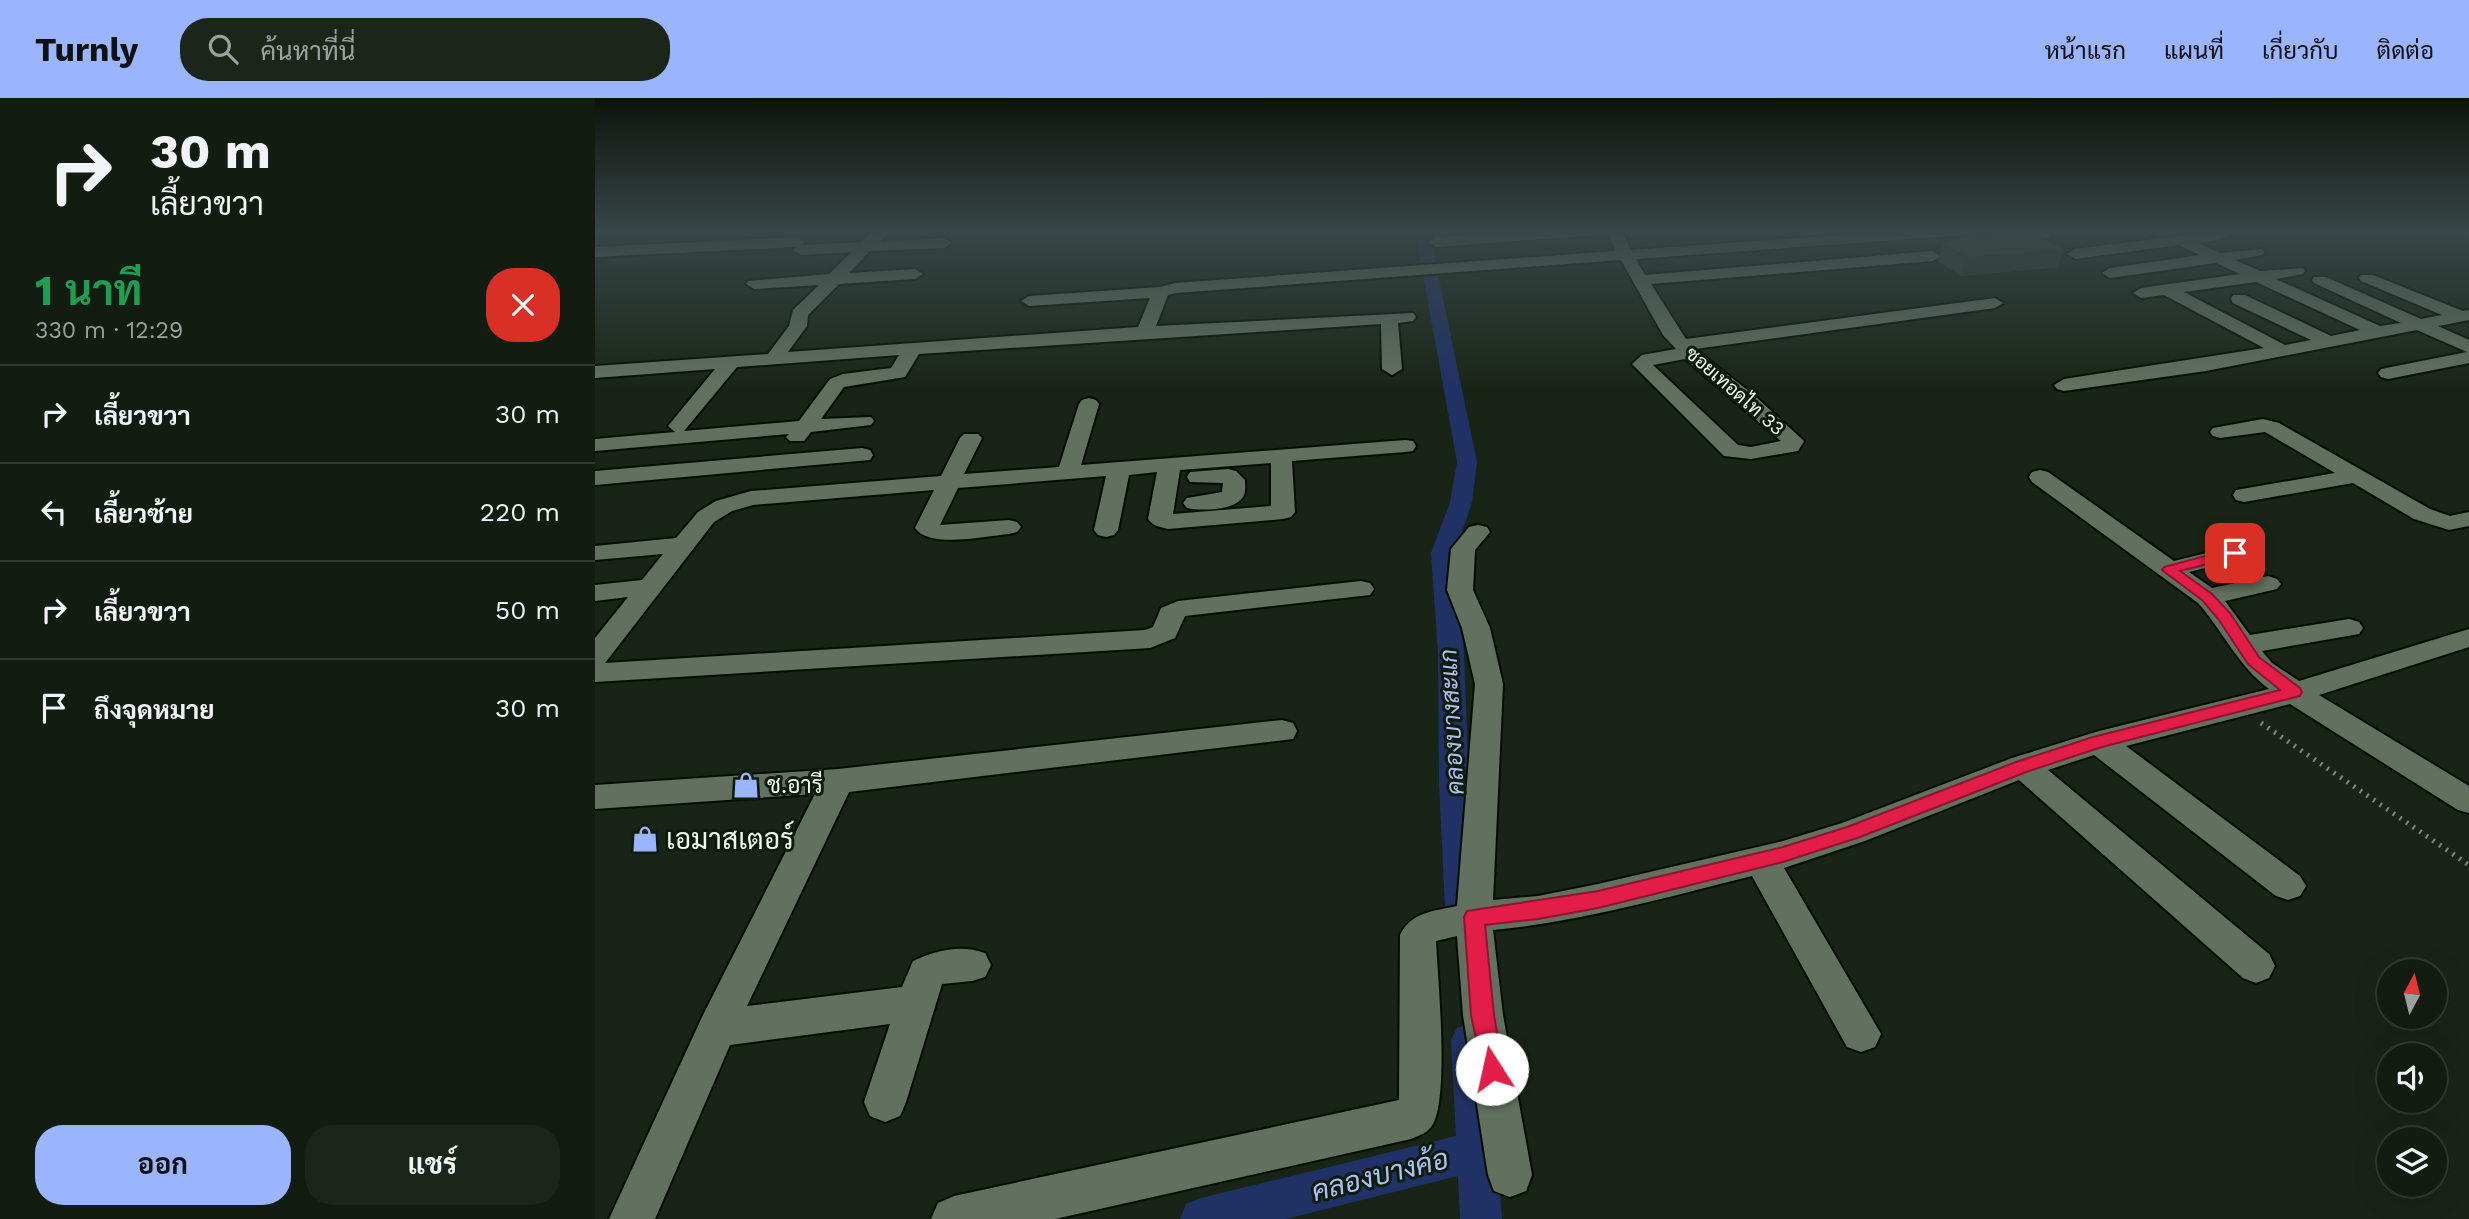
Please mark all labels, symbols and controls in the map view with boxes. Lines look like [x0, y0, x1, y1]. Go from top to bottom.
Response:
search box [180, 18, 670, 81]
text: Turnly [35, 30, 138, 69]
icon: search [204, 30, 242, 68]
text: ค้นหาที่นี่ [260, 36, 355, 66]
text: หน้าแรก [2045, 37, 2126, 65]
text: แผนที่ [2164, 37, 2224, 65]
text: เกี่ยวกับ [2262, 37, 2339, 65]
text: ติดต่อ [2377, 37, 2434, 65]
text: 30 m [150, 122, 271, 180]
icon: right [35, 126, 126, 217]
text: เลี้ยวขวา [150, 185, 264, 223]
text: 1 นาที [35, 266, 142, 315]
button: close [486, 268, 560, 342]
text: 330 m · 12:29 [35, 317, 183, 344]
street label: ซอยเทอดไท 33 [1681, 341, 1790, 440]
icon: right [35, 395, 73, 433]
text: 30 m [495, 399, 560, 429]
text: เลี้ยวขวา [94, 401, 191, 431]
icon: left [35, 493, 73, 531]
text: 220 m [480, 497, 560, 527]
text: เลี้ยวซ้าย [94, 499, 193, 529]
pin [2205, 523, 2265, 583]
icon: arrive [2216, 534, 2254, 572]
icon: right [35, 591, 73, 629]
text: 50 m [495, 595, 560, 625]
text: เลี้ยวขวา [94, 597, 191, 627]
water label: คลองบางสะแก [1434, 648, 1470, 796]
icon: arrive [35, 689, 73, 727]
text: 30 m [495, 693, 560, 723]
text: ถึงจุดหมาย [94, 695, 215, 725]
shop icon: ช.อารี [731, 770, 761, 800]
place label: ช.อารี [767, 770, 823, 799]
place label: เอมาสเตอร์ [666, 820, 794, 856]
shop icon: เอมาสเตอร์ [630, 824, 660, 854]
north arrow [2377, 959, 2447, 1029]
map controls [2377, 959, 2447, 1197]
position arrow [1455, 1032, 1529, 1106]
button: sound [2377, 1043, 2447, 1113]
button: ออก [35, 1125, 291, 1205]
button: แชร์ [305, 1125, 560, 1205]
button: layers [2377, 1127, 2447, 1197]
water label: คลองบางค้อ [1307, 1139, 1452, 1208]

